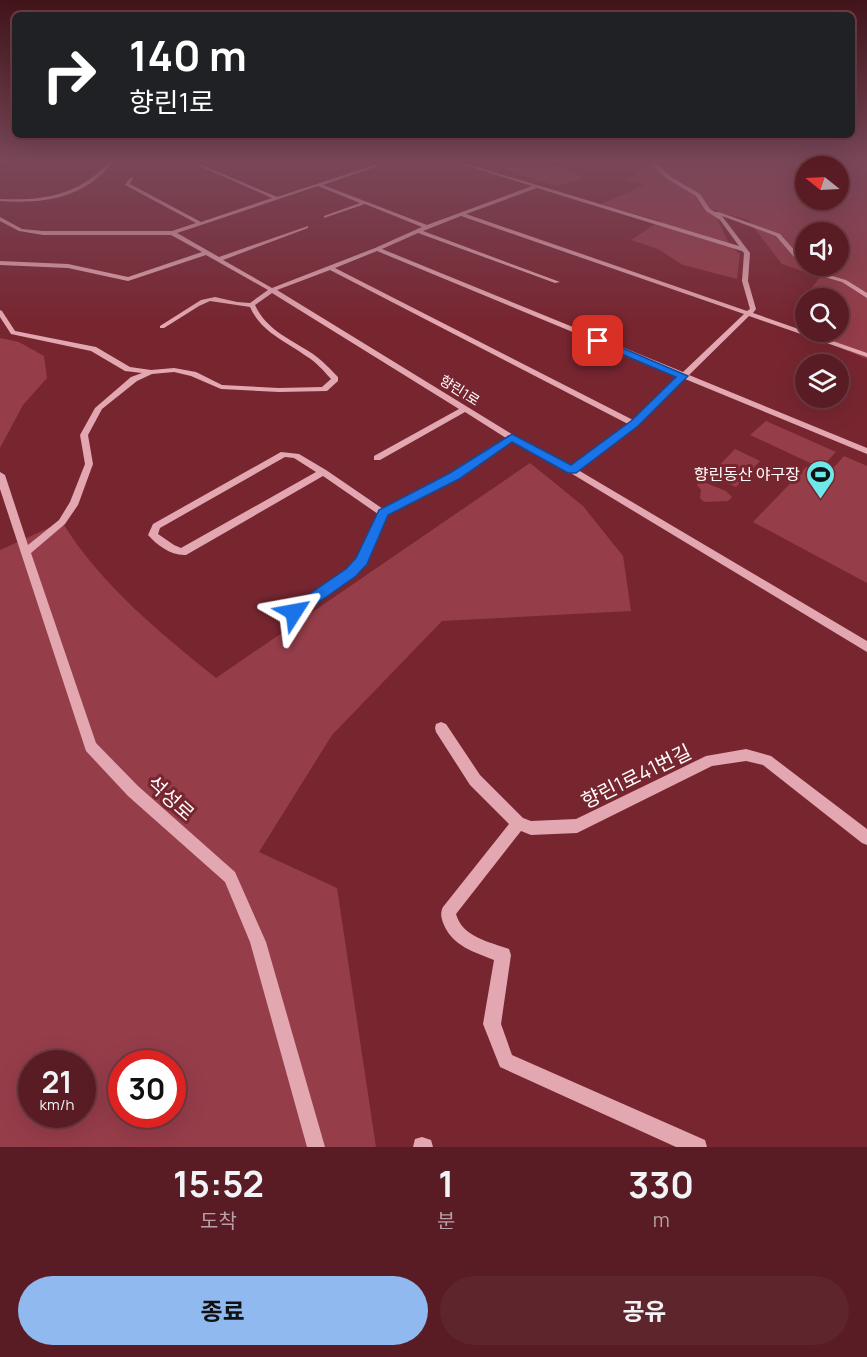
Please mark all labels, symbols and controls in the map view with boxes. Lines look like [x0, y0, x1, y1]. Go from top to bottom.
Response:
text: 140 m [129, 26, 247, 84]
icon: right [30, 36, 108, 114]
text: 향린1로 [129, 83, 214, 120]
north arrow [795, 156, 849, 210]
map controls [795, 156, 849, 408]
button: sound [795, 222, 849, 276]
button: search [795, 288, 849, 342]
pin [572, 315, 623, 366]
icon: arrive [581, 324, 614, 357]
button: layers [795, 354, 849, 408]
street label: 향린1로 [436, 370, 484, 410]
sports icon: 향린동산 야구장 [805, 458, 837, 500]
place label: 향린동산 야구장 [694, 463, 800, 485]
position arrow [262, 580, 326, 644]
street label: 향린1로41번길 [576, 738, 696, 814]
street label: 석성로 [141, 769, 201, 827]
speed limit sign: 30 [108, 1050, 186, 1128]
text: 21 [41, 1061, 73, 1102]
text: km/h [40, 1094, 74, 1115]
text: 15:52 [173, 1159, 264, 1208]
text: 1 [438, 1159, 454, 1208]
text: 330 [628, 1160, 694, 1209]
text: m [653, 1206, 670, 1233]
text: 도착 [200, 1207, 237, 1234]
text: 분 [437, 1207, 455, 1234]
button: 종료 [18, 1276, 428, 1345]
button: 공유 [440, 1276, 849, 1345]

